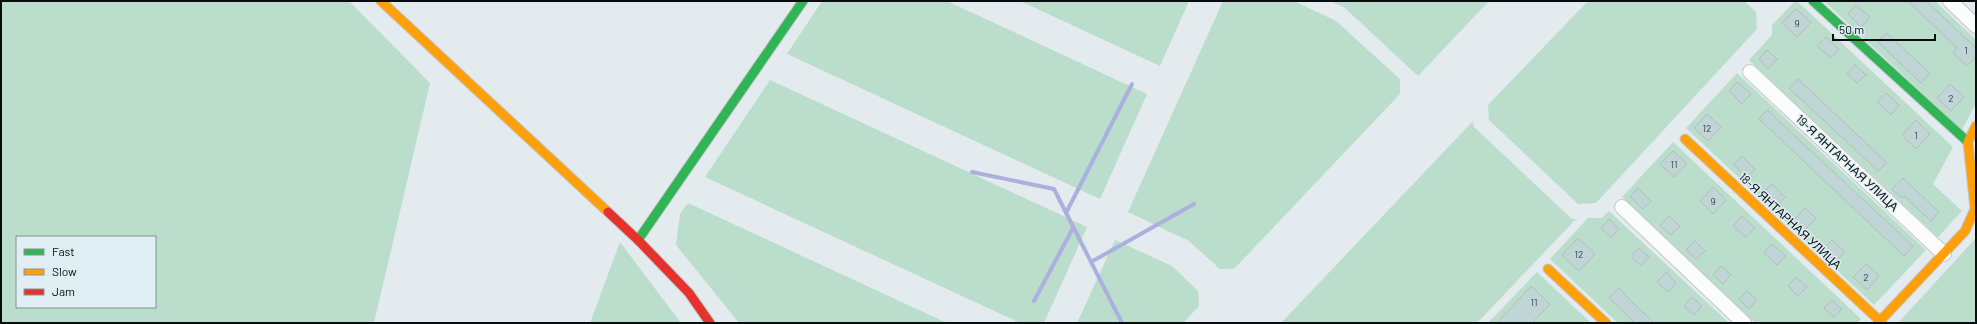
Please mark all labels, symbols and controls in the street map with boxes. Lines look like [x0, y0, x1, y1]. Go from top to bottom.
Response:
scale bar [1833, 16, 1935, 42]
house number: 9 [1794, 17, 1800, 29]
text: 50 m [1839, 22, 1864, 36]
house number: 1 [1964, 44, 1968, 56]
house number: 2 [1948, 92, 1954, 104]
street label: 19-Я ЯНТАРНАЯ УЛИЦА [1793, 111, 1902, 214]
house number: 12 [1703, 122, 1711, 134]
house number: 1 [1914, 129, 1918, 141]
house number: 11 [1670, 158, 1678, 170]
street label: 18-Я ЯНТАРНАЯ УЛИЦА [1736, 169, 1845, 272]
house number: 9 [1710, 195, 1716, 207]
legend [16, 236, 156, 308]
text: Fast [52, 244, 75, 258]
house number: 12 [1575, 248, 1583, 260]
text: Slow [52, 264, 77, 278]
house number: 2 [1863, 271, 1869, 283]
text: Jam [52, 284, 75, 298]
house number: 11 [1530, 296, 1538, 308]

